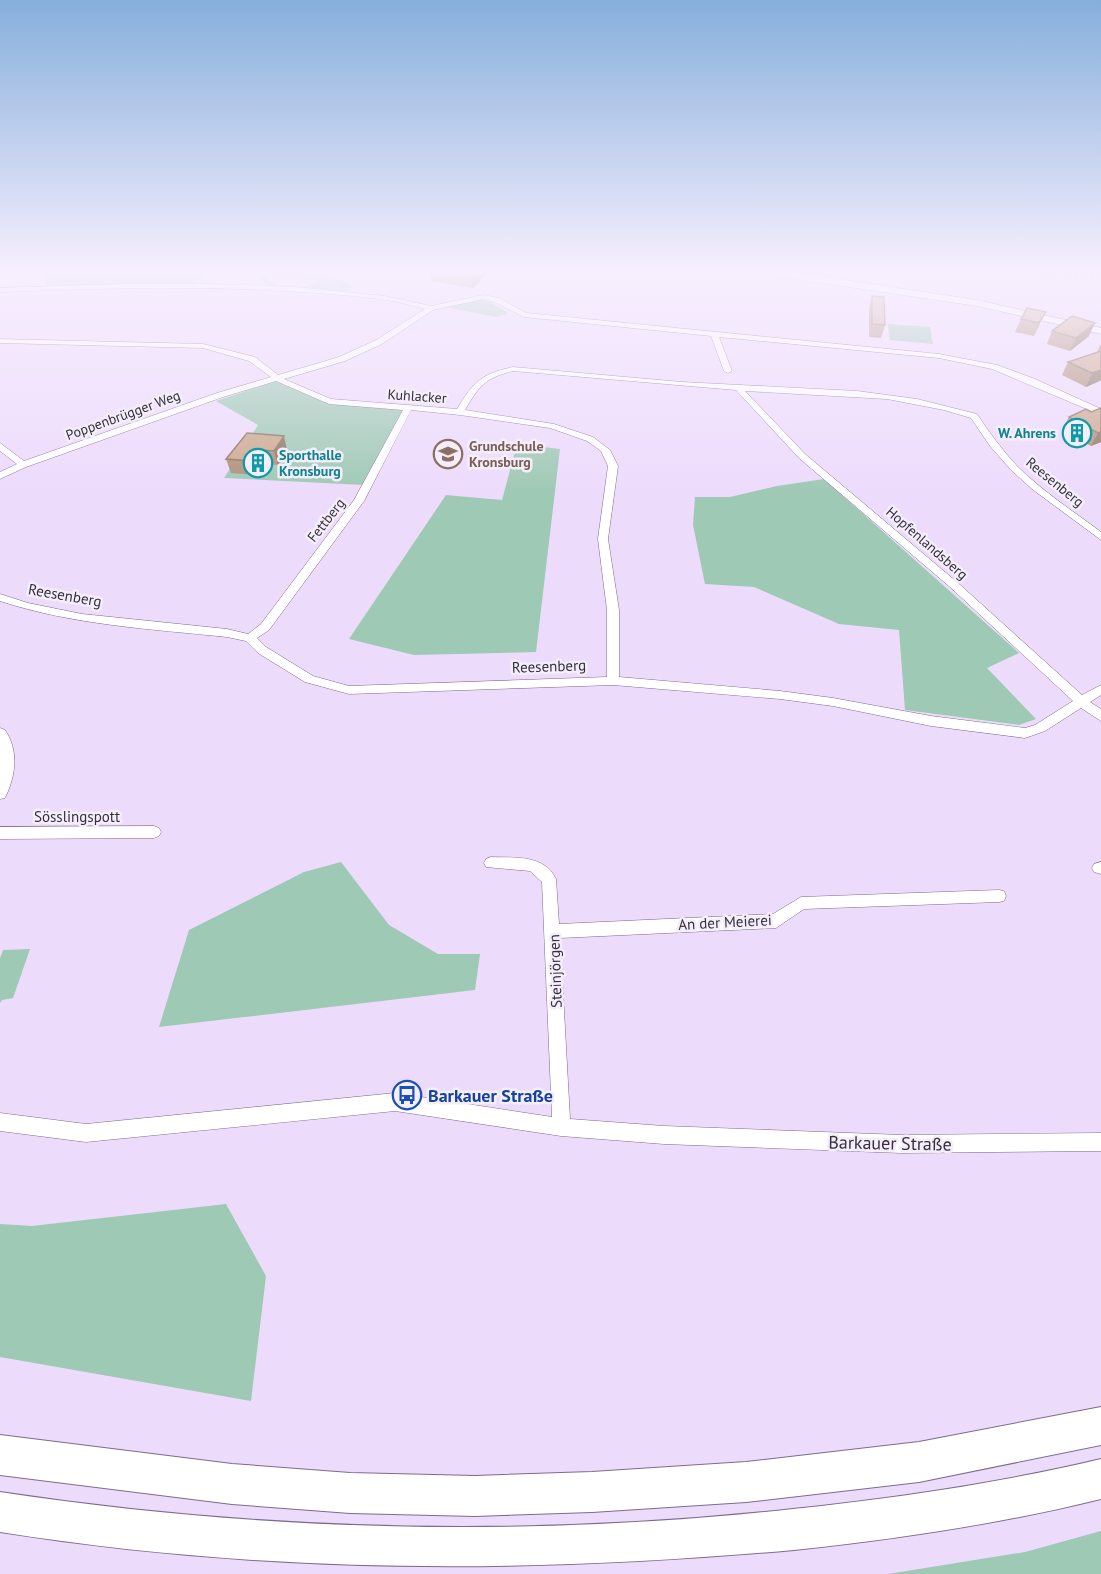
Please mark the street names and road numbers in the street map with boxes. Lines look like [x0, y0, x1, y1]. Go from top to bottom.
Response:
street label: Kuhlacker [387, 385, 447, 407]
street label: Poppenbrügger Weg [63, 386, 183, 444]
street label: Reesenberg [1022, 453, 1088, 511]
street label: Fettberg [303, 494, 349, 546]
street label: Hopfenlandsberg [882, 503, 972, 583]
street label: Reesenberg [27, 579, 103, 611]
street label: Reesenberg [512, 655, 586, 677]
street label: Sösslingspott [34, 807, 120, 826]
street label: An der Meierei [678, 910, 772, 934]
street label: Steinjörgen [544, 934, 566, 1008]
street label: Barkauer Straße [828, 1130, 952, 1156]

